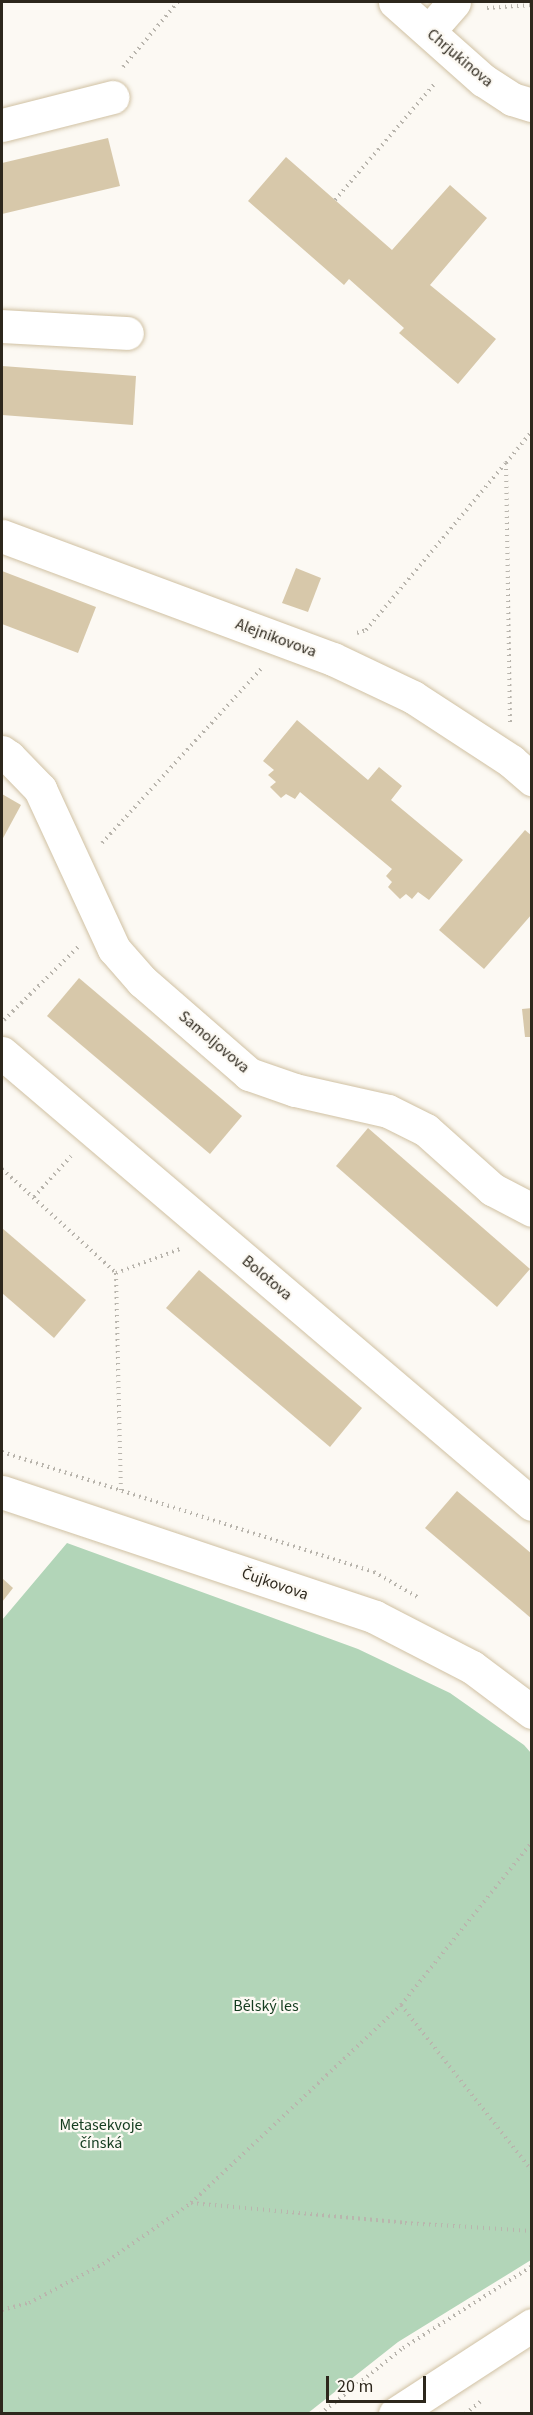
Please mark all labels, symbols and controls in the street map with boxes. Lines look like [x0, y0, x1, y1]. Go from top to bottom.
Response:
street label: Chrjukinova [423, 25, 497, 91]
street label: Alejnikovova [233, 614, 319, 662]
street label: Samoljovova [175, 1007, 253, 1077]
street label: Bolotova [238, 1251, 296, 1305]
street label: Čujkovova [239, 1564, 311, 1604]
park label: Bělský les [233, 1996, 299, 2016]
park label: Metasekvoje čínská [59, 2115, 143, 2153]
scale bar [329, 2364, 430, 2402]
text: 20 m [337, 2374, 373, 2399]

